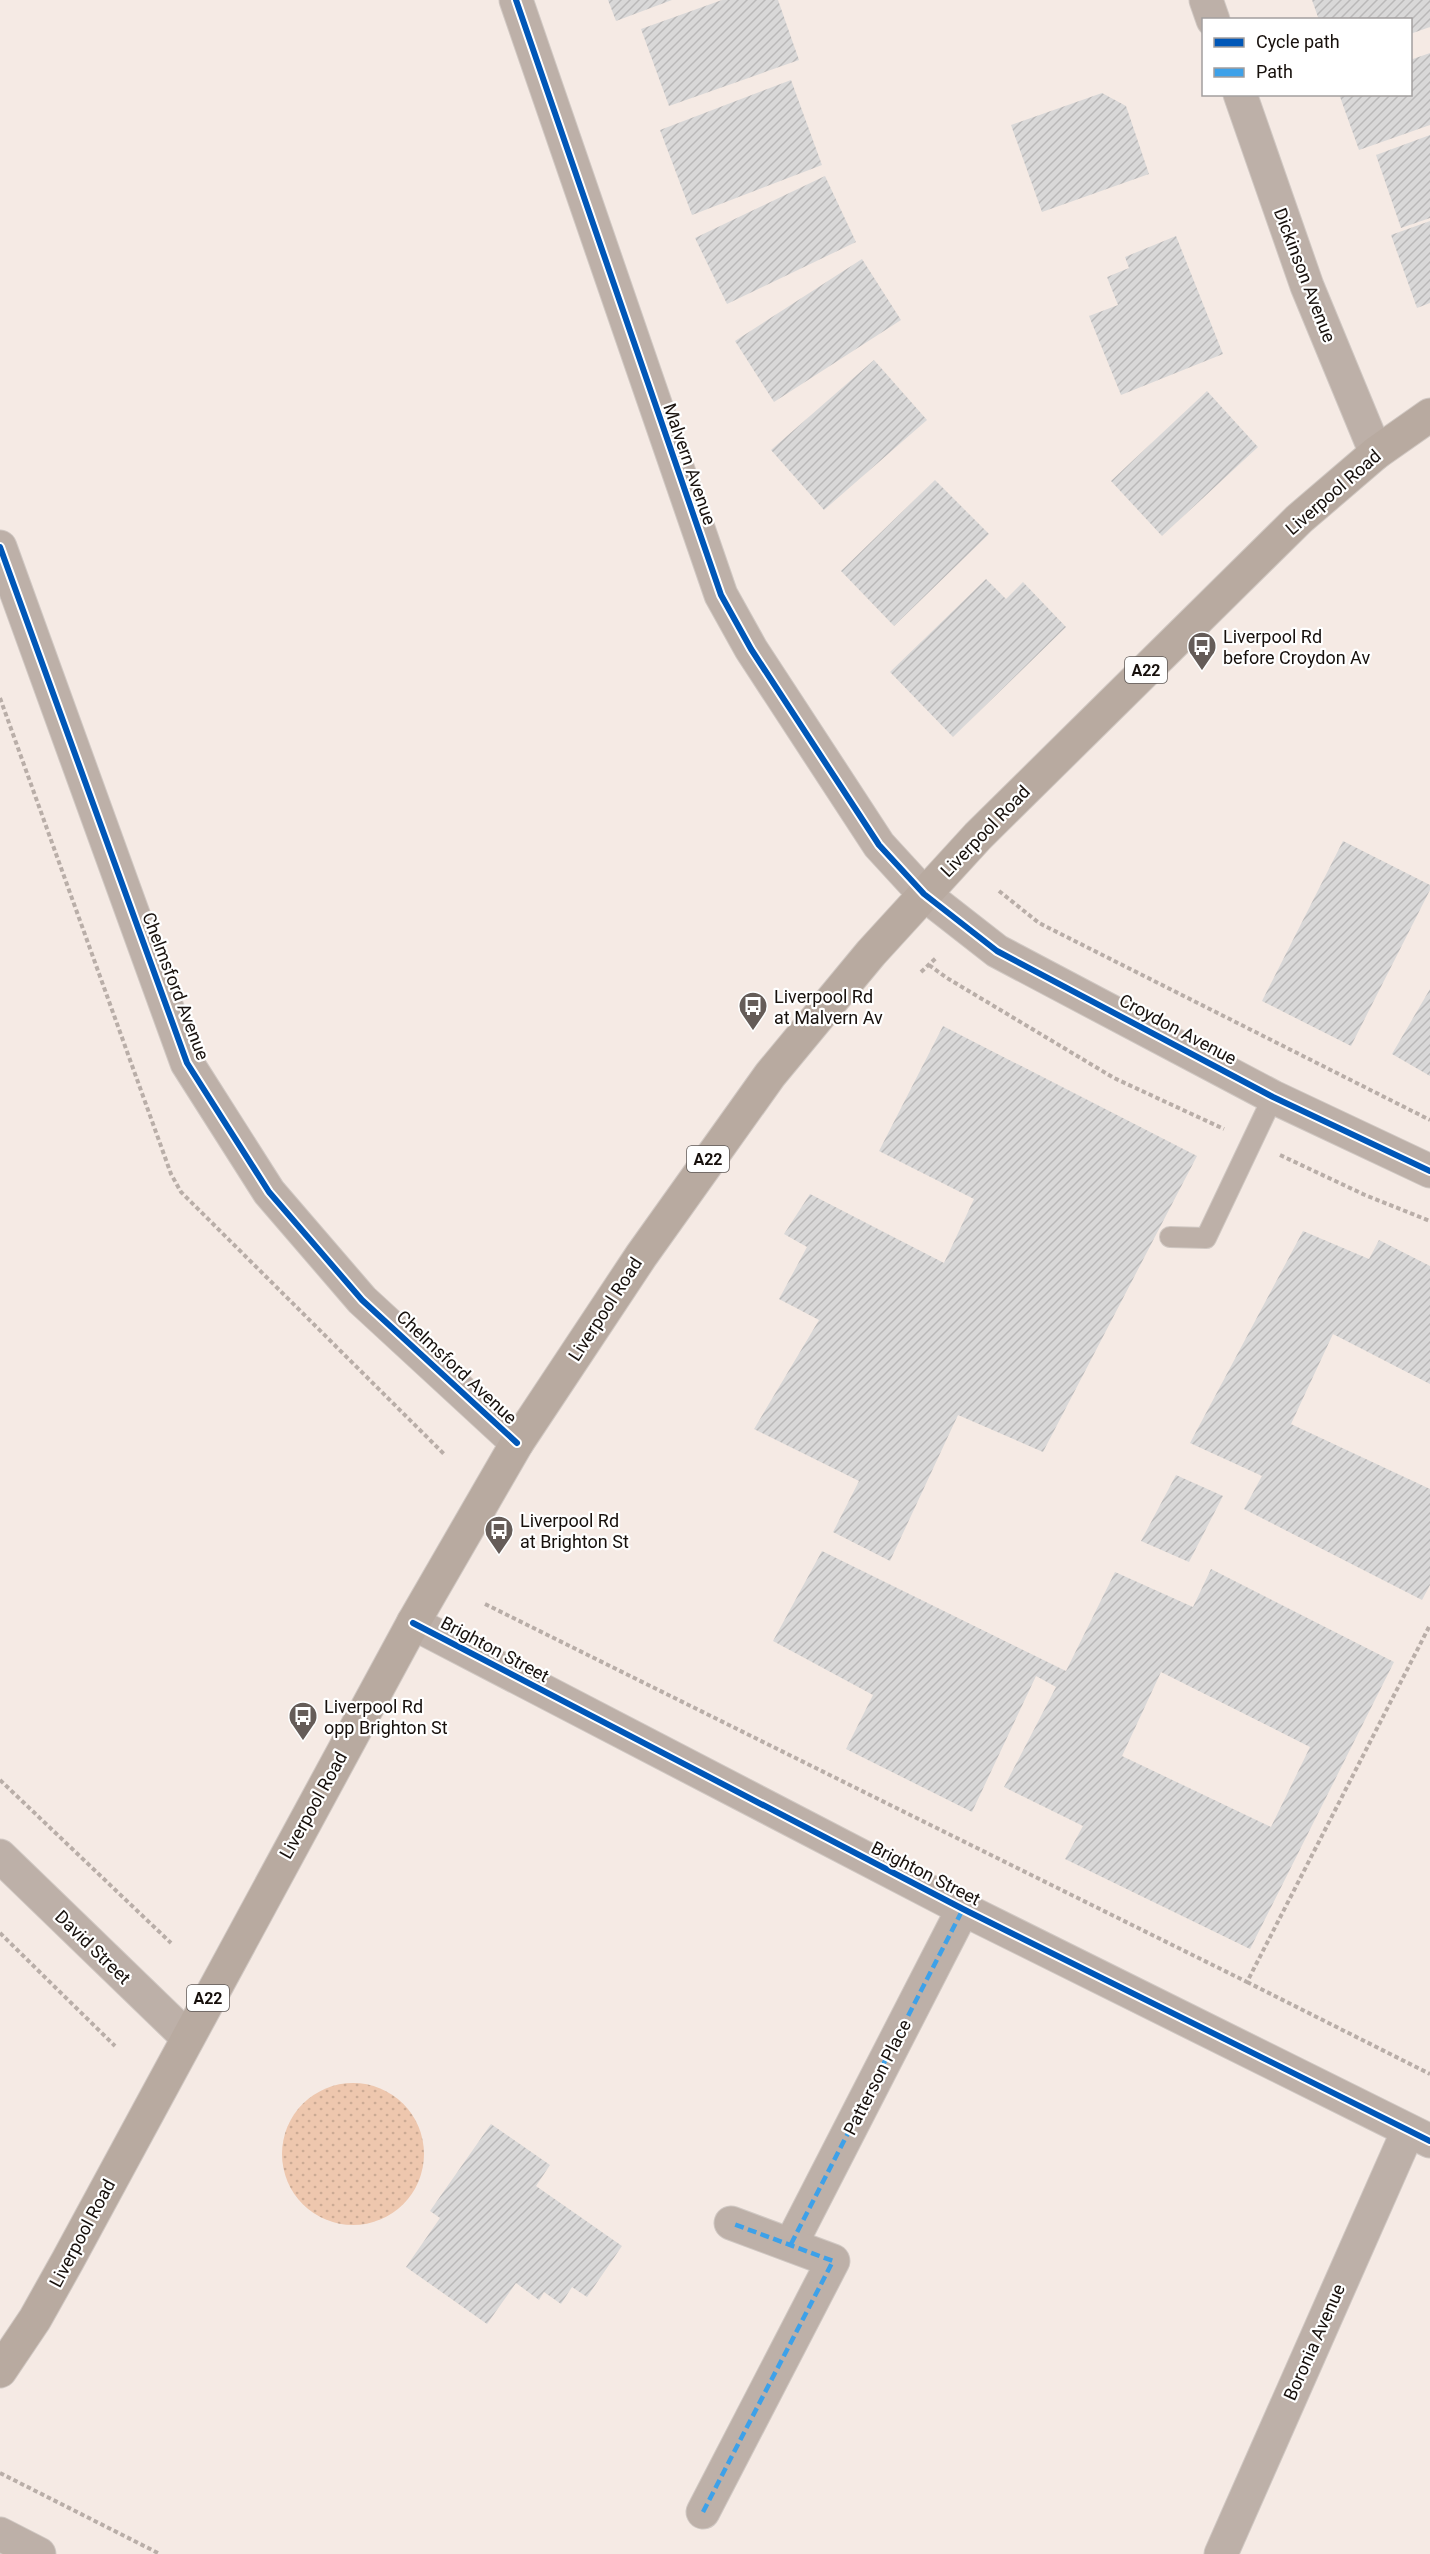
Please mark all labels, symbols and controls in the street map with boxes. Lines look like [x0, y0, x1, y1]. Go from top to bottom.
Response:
legend [1202, 18, 1412, 96]
text: Cycle path [1256, 31, 1340, 52]
text: Path [1256, 61, 1293, 82]
street label: Dickinson Avenue [1270, 205, 1340, 345]
street label: Malvern Avenue [659, 400, 721, 528]
street label: Liverpool Road [1281, 445, 1385, 539]
place label: Liverpool Rd before Croydon Av [1223, 626, 1370, 668]
bus stop icon: Liverpool Rd before Croydon Av [1186, 630, 1218, 672]
road number: A22 [1125, 657, 1167, 683]
street label: Liverpool Road [936, 781, 1034, 881]
street label: Chelmsford Avenue [138, 909, 214, 1063]
place label: Liverpool Rd at Malvern Av [774, 986, 883, 1028]
street label: Croydon Avenue [1116, 989, 1240, 1069]
bus stop icon: Liverpool Rd at Malvern Av [737, 990, 769, 1032]
road number: A22 [687, 1146, 729, 1172]
street label: Liverpool Road [564, 1253, 646, 1365]
street label: Chelmsford Avenue [393, 1306, 521, 1428]
place label: Liverpool Rd at Brighton St [520, 1510, 629, 1552]
bus stop icon: Liverpool Rd at Brighton St [483, 1514, 515, 1556]
street label: Brighton Street [437, 1612, 553, 1686]
place label: Liverpool Rd opp Brighton St [324, 1696, 448, 1738]
bus stop icon: Liverpool Rd opp Brighton St [287, 1700, 319, 1742]
street label: Liverpool Road [275, 1748, 351, 1862]
street label: Brighton Street [868, 1836, 984, 1910]
street label: David Street [51, 1906, 135, 1988]
road number: A22 [187, 1985, 229, 2011]
street label: Patterson Place [839, 2016, 915, 2138]
street label: Liverpool Road [45, 2175, 119, 2291]
street label: Boronia Avenue [1279, 2281, 1349, 2403]

